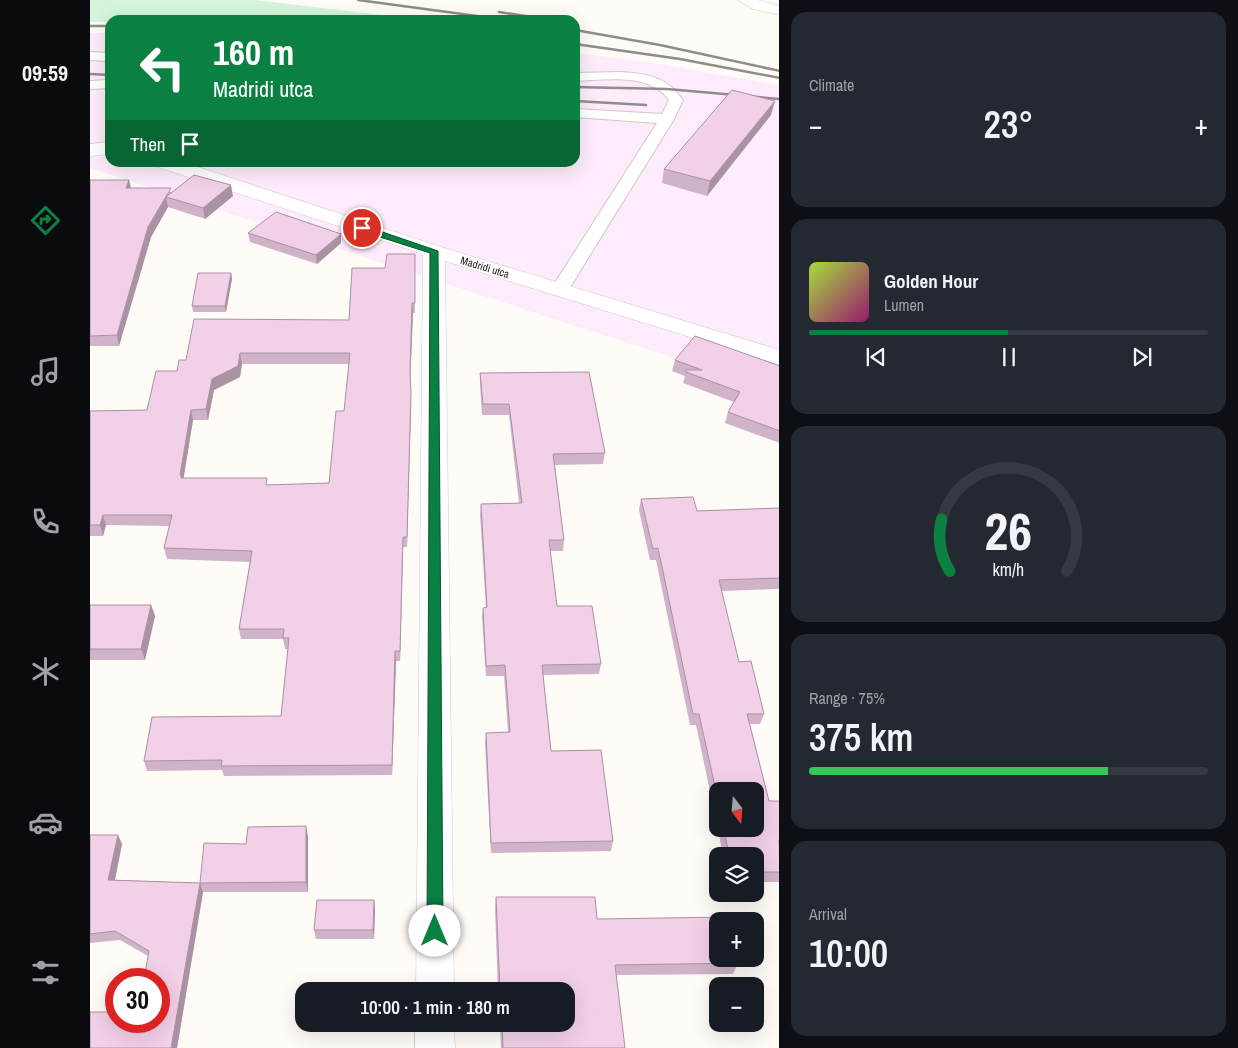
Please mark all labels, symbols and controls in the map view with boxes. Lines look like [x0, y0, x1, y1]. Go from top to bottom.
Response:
text: 160 m [213, 29, 294, 76]
icon: left [130, 35, 195, 100]
text: 09:59 [22, 58, 68, 88]
text: Madridi utca [213, 74, 313, 104]
text: Climate [809, 74, 854, 96]
text: 23° [984, 99, 1033, 150]
text: − [809, 106, 822, 144]
text: + [1195, 106, 1208, 144]
icon: arrive [176, 130, 204, 158]
text: Then [130, 131, 166, 157]
icon: directions [28, 203, 63, 238]
pin [341, 207, 383, 249]
icon: arrive [348, 214, 376, 242]
street label: Madridi utca [459, 253, 511, 281]
text: Golden Hour [884, 268, 978, 294]
text: Lumen [884, 294, 924, 316]
icon: previous [862, 343, 890, 371]
icon: pause [995, 343, 1023, 371]
icon: next [1128, 343, 1156, 371]
icon: music [28, 354, 63, 389]
text: 26 [985, 496, 1032, 566]
icon: phone [28, 504, 63, 539]
text: km/h [993, 558, 1024, 582]
icon: climate [28, 654, 63, 689]
text: Range · 75% [809, 687, 885, 709]
text: 375 km [809, 712, 913, 763]
north arrow [709, 782, 764, 838]
map controls [709, 782, 764, 1032]
icon: car [28, 805, 63, 840]
button: layers [709, 847, 764, 902]
text: Arrival [809, 903, 847, 925]
position arrow [408, 904, 460, 956]
button: + [709, 912, 764, 967]
text: 10:00 [809, 928, 888, 979]
icon: filters [28, 955, 63, 990]
speed limit sign: 30 [105, 968, 170, 1033]
button: − [709, 977, 764, 1032]
text: 10:00 · 1 min · 180 m [360, 994, 510, 1020]

